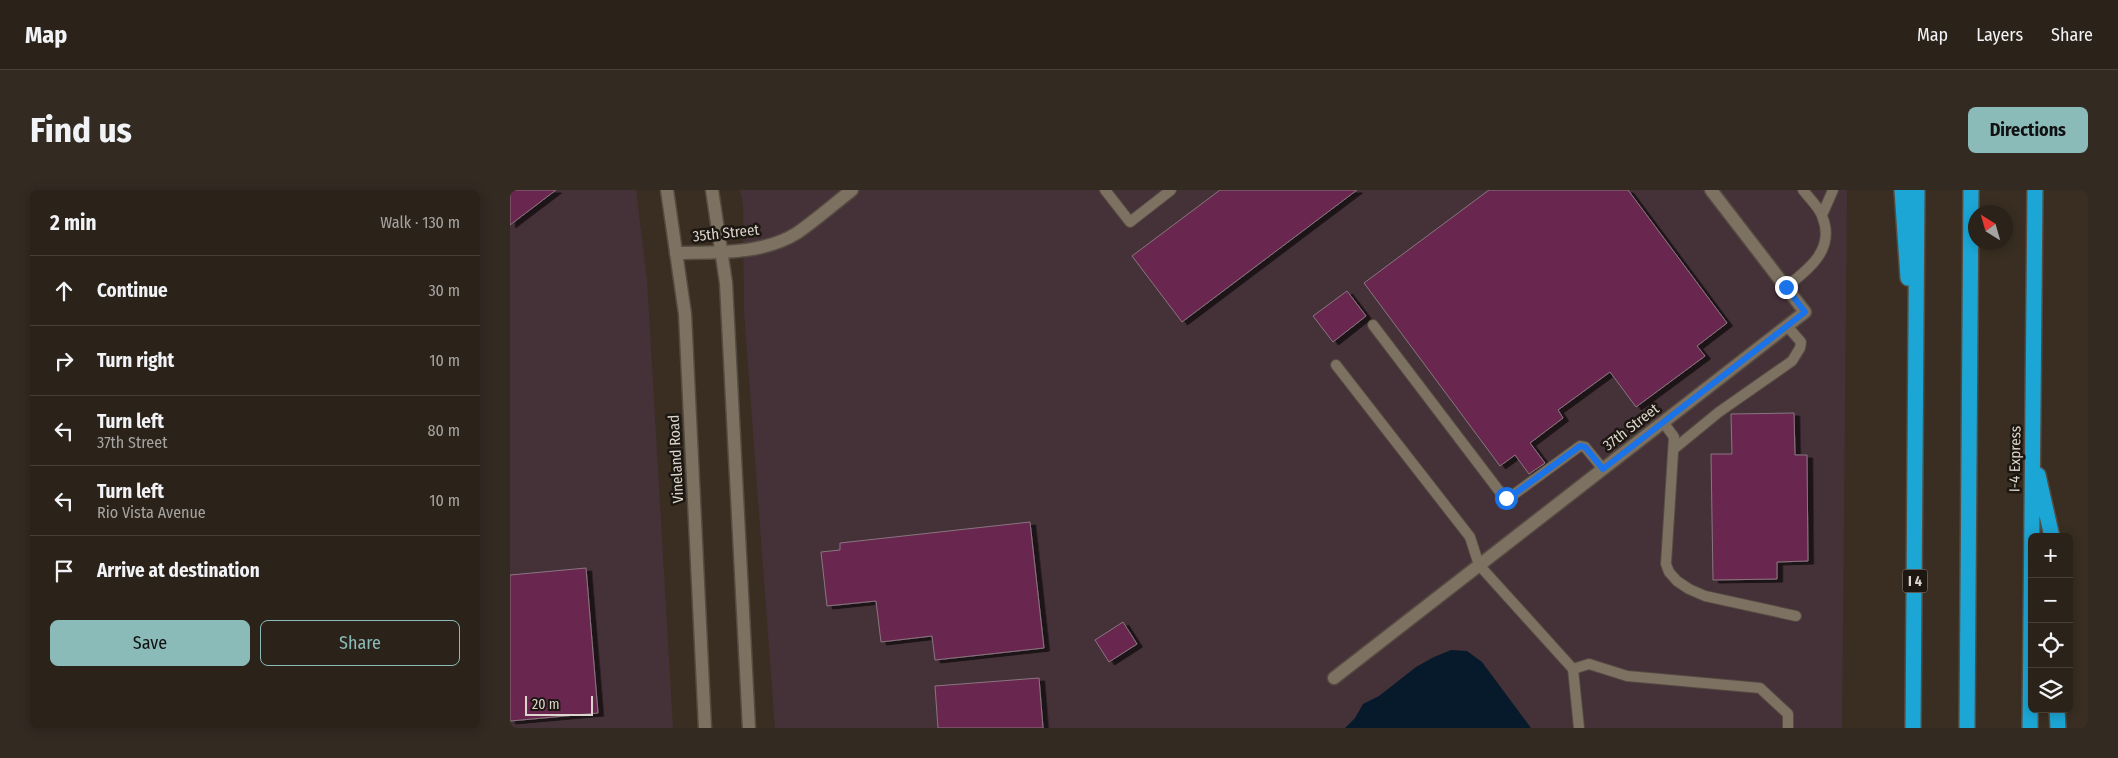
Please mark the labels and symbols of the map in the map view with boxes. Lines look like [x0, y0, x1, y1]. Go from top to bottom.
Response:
north arrow [1968, 205, 2013, 250]
street label: 35th Street [692, 221, 760, 245]
route end [1775, 276, 1798, 299]
street label: 37th Street [1599, 400, 1663, 454]
street label: Vineland Road [665, 414, 687, 504]
street label: I-4 Express [2005, 426, 2025, 492]
route start [1495, 487, 1518, 510]
road number: I 4 [1902, 570, 1928, 592]
scale bar [525, 693, 592, 716]

